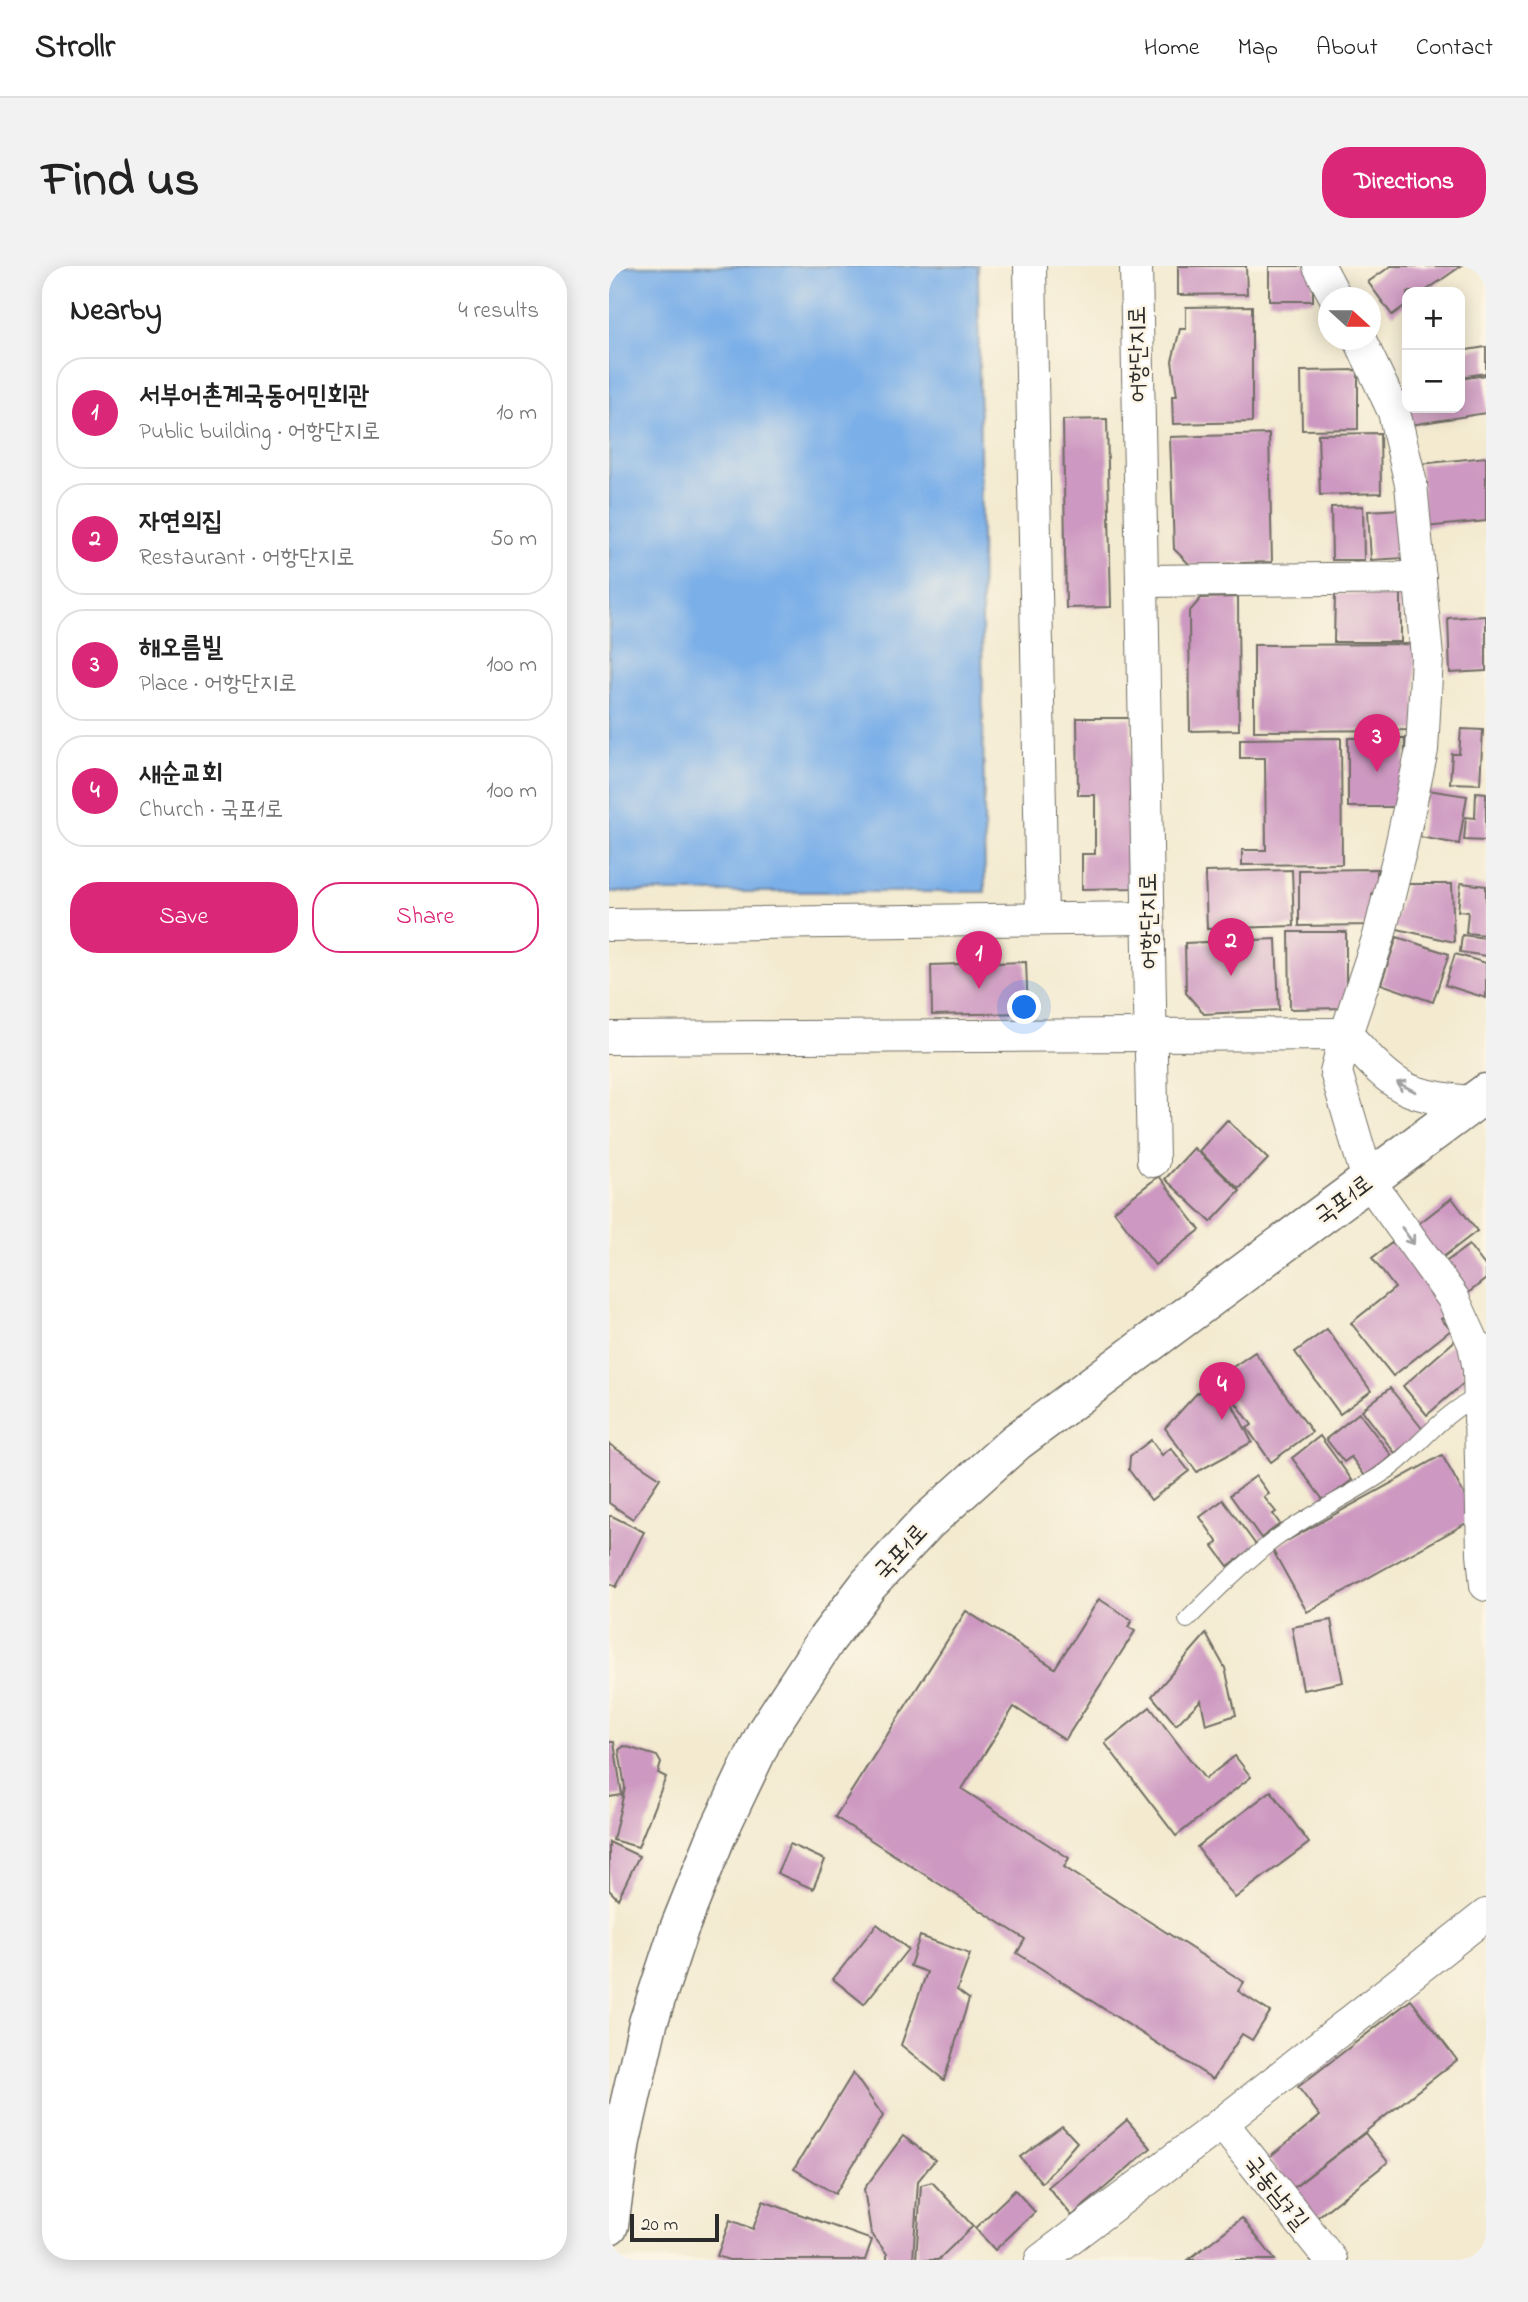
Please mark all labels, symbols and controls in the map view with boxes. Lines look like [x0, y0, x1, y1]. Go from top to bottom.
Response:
text: Strollr [35, 24, 115, 72]
text: Home [1144, 31, 1200, 66]
text: Map [1238, 31, 1278, 66]
text: About [1316, 31, 1378, 66]
text: Contact [1416, 31, 1493, 66]
text: Find us [42, 146, 199, 218]
button: Directions [1322, 147, 1486, 218]
north arrow [1318, 287, 1381, 350]
map controls [1402, 287, 1465, 413]
button: + [1402, 287, 1465, 350]
text: Nearby [70, 290, 162, 334]
text: 4 results [458, 295, 539, 328]
street label: 어항단지로 [1121, 305, 1158, 403]
button: − [1402, 350, 1465, 413]
text: 서부어촌계국동어민회관 [139, 378, 369, 416]
text: 1 [91, 397, 99, 430]
text: 10 m [496, 397, 537, 430]
text: Public building · 어항단지로 [139, 416, 380, 449]
text: 자연의집 [139, 504, 223, 542]
text: 2 [89, 523, 101, 556]
text: 50 m [490, 523, 537, 556]
text: Restaurant · 어항단지로 [139, 542, 355, 575]
text: 해오름빌 [139, 630, 223, 668]
text: 3 [90, 649, 100, 682]
text: 100 m [486, 649, 537, 682]
text: Place · 어항단지로 [139, 668, 297, 701]
pin: 3 [1354, 714, 1400, 772]
text: 새순교회 [139, 756, 223, 794]
text: 4 [90, 775, 100, 808]
text: 100 m [486, 775, 537, 808]
text: Church · 국포1로 [139, 794, 283, 827]
street label: 어항단지로 [1132, 872, 1169, 970]
button: Save [70, 882, 298, 953]
button: Share [312, 882, 539, 953]
pin: 2 [1208, 918, 1254, 976]
pin: 1 [956, 931, 1002, 989]
your location [1007, 990, 1041, 1024]
one-way arrow [1396, 1079, 1417, 1093]
street label: 국포1로 [1308, 1167, 1381, 1235]
one-way arrow [1401, 1226, 1415, 1245]
pin: 4 [1199, 1362, 1245, 1420]
street label: 국포1로 [867, 1517, 937, 1589]
street label: 국동남7길 [1234, 2149, 1316, 2238]
scale bar [630, 2211, 719, 2243]
text: 20 m [641, 2212, 678, 2239]

